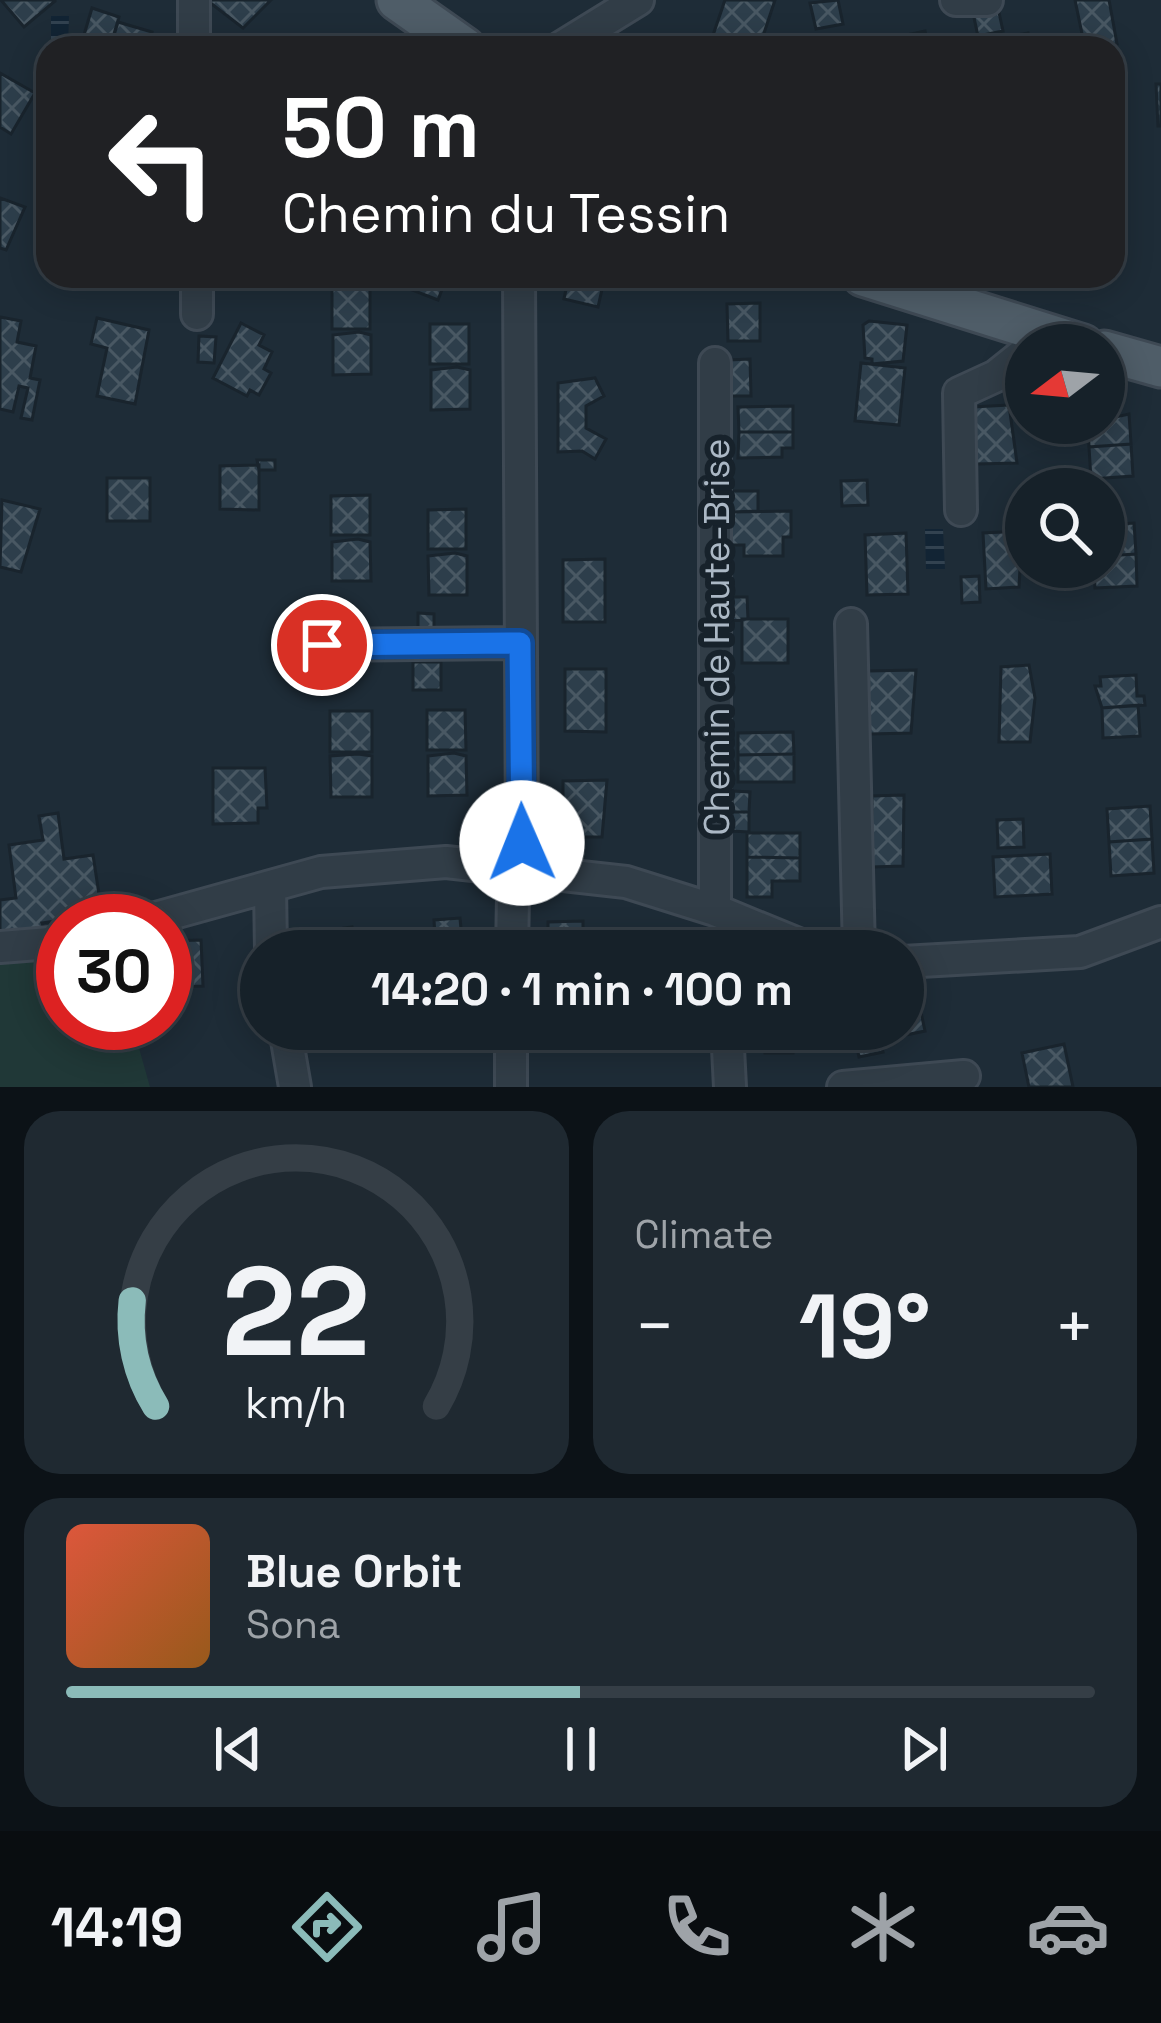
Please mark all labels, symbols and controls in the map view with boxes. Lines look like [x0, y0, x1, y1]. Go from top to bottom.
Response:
text: 50 m [282, 74, 480, 182]
icon: left [84, 84, 240, 240]
text: Chemin du Tessin [282, 179, 730, 248]
north arrow [1005, 324, 1125, 444]
map controls [1005, 324, 1125, 588]
street label: Chemin de Haute-Brise [694, 438, 740, 836]
button: search [1005, 468, 1125, 588]
pin [271, 594, 373, 696]
icon: arrive [289, 612, 355, 678]
position arrow [459, 780, 585, 906]
speed limit sign: 30 [36, 894, 192, 1050]
text: 14:20 · 1 min · 100 m [371, 961, 793, 1018]
text: Climate [635, 1210, 774, 1259]
text: 22 [222, 1232, 370, 1391]
text: 19° [799, 1269, 931, 1384]
text: − [635, 1284, 675, 1368]
text: + [1054, 1284, 1095, 1368]
text: km/h [245, 1375, 347, 1430]
text: Blue Orbit [246, 1543, 462, 1600]
text: Sona [246, 1600, 340, 1649]
icon: previous [205, 1716, 271, 1782]
icon: pause [548, 1716, 614, 1782]
icon: next [891, 1716, 957, 1782]
icon: directions [285, 1885, 369, 1969]
icon: music [470, 1885, 554, 1969]
icon: phone [655, 1885, 739, 1969]
icon: climate [841, 1885, 925, 1969]
icon: car [1026, 1885, 1110, 1969]
text: 14:19 [51, 1893, 183, 1962]

